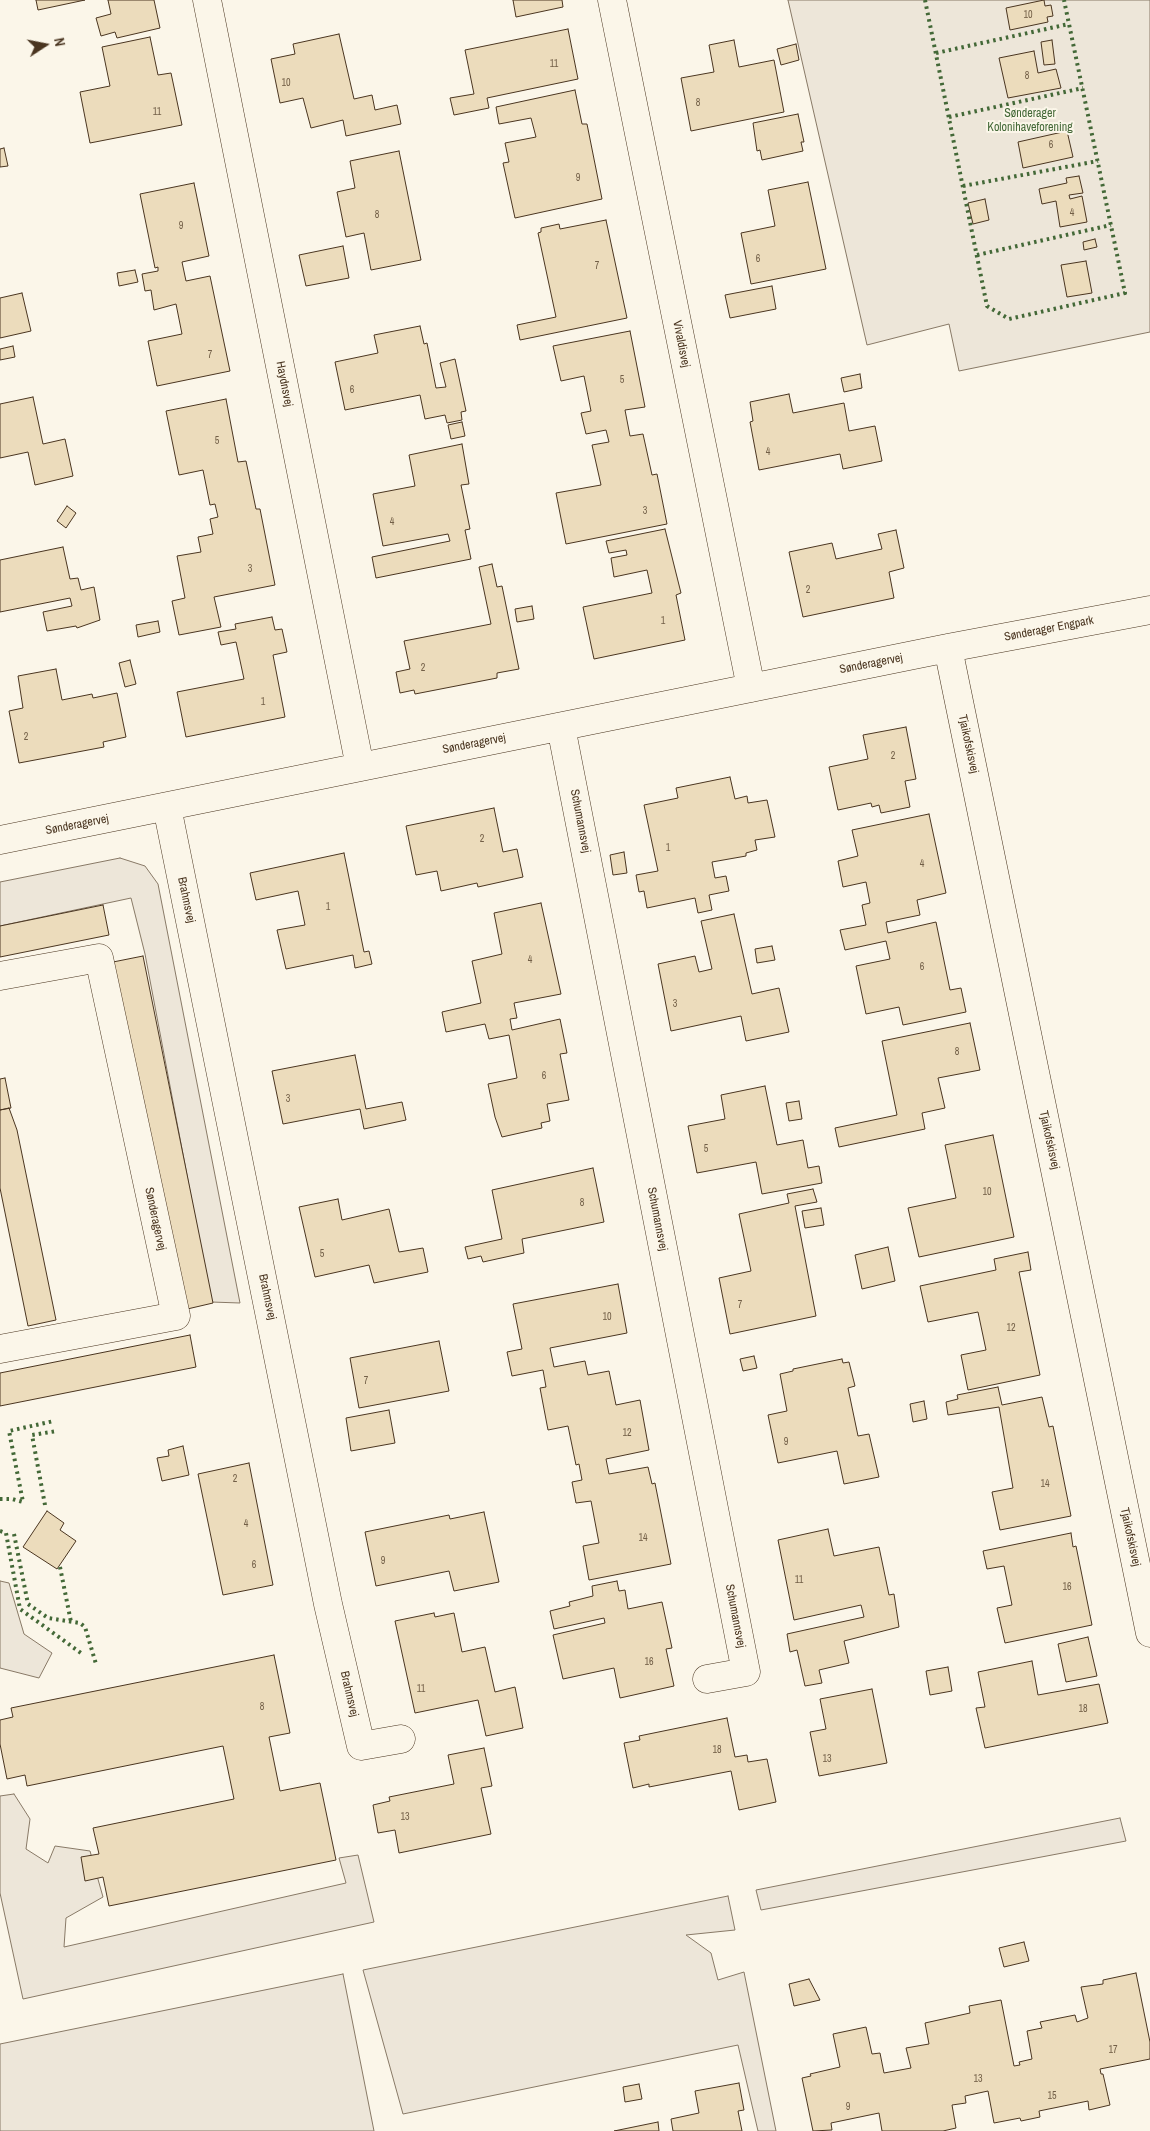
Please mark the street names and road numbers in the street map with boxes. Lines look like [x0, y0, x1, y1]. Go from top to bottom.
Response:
street label: Vivaldisvej [669, 319, 693, 369]
street label: Haydnsvej [273, 360, 295, 408]
street label: Sønderager Engpark [1003, 613, 1095, 645]
street label: Sønderagervej [838, 651, 904, 677]
street label: Tjaikofskisvej [955, 713, 981, 775]
street label: Sønderagervej [441, 731, 507, 757]
street label: Schumannsvej [567, 788, 593, 854]
street label: Sønderagervej [44, 812, 110, 838]
street label: Brahmsvej [174, 876, 198, 924]
street label: Tjaikofskisvej [1036, 1109, 1062, 1171]
street label: Sønderagervej [141, 1186, 169, 1252]
street label: Schumannsvej [644, 1186, 670, 1252]
street label: Brahmsvej [255, 1273, 279, 1321]
street label: Tjaikofskisvej [1117, 1506, 1143, 1568]
street label: Schumannsvej [722, 1583, 748, 1649]
street label: Brahmsvej [337, 1670, 361, 1718]

